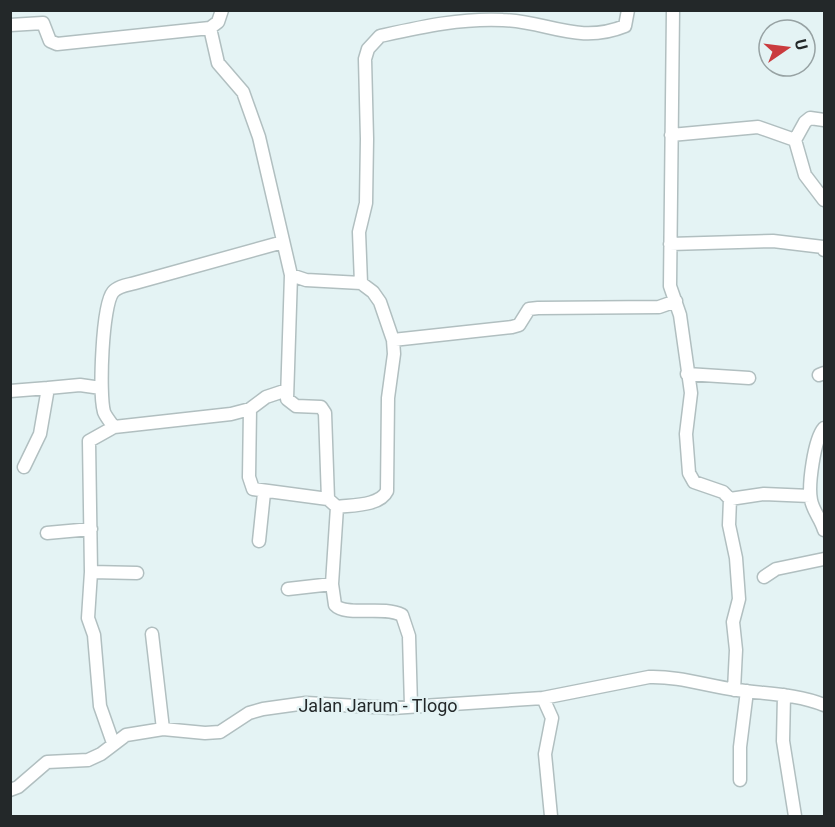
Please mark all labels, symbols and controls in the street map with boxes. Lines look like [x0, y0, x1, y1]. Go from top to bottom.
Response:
north arrow [757, 18, 817, 78]
text: U [791, 37, 812, 52]
street label: Jalan Jarum - Tlogo [298, 695, 458, 716]

